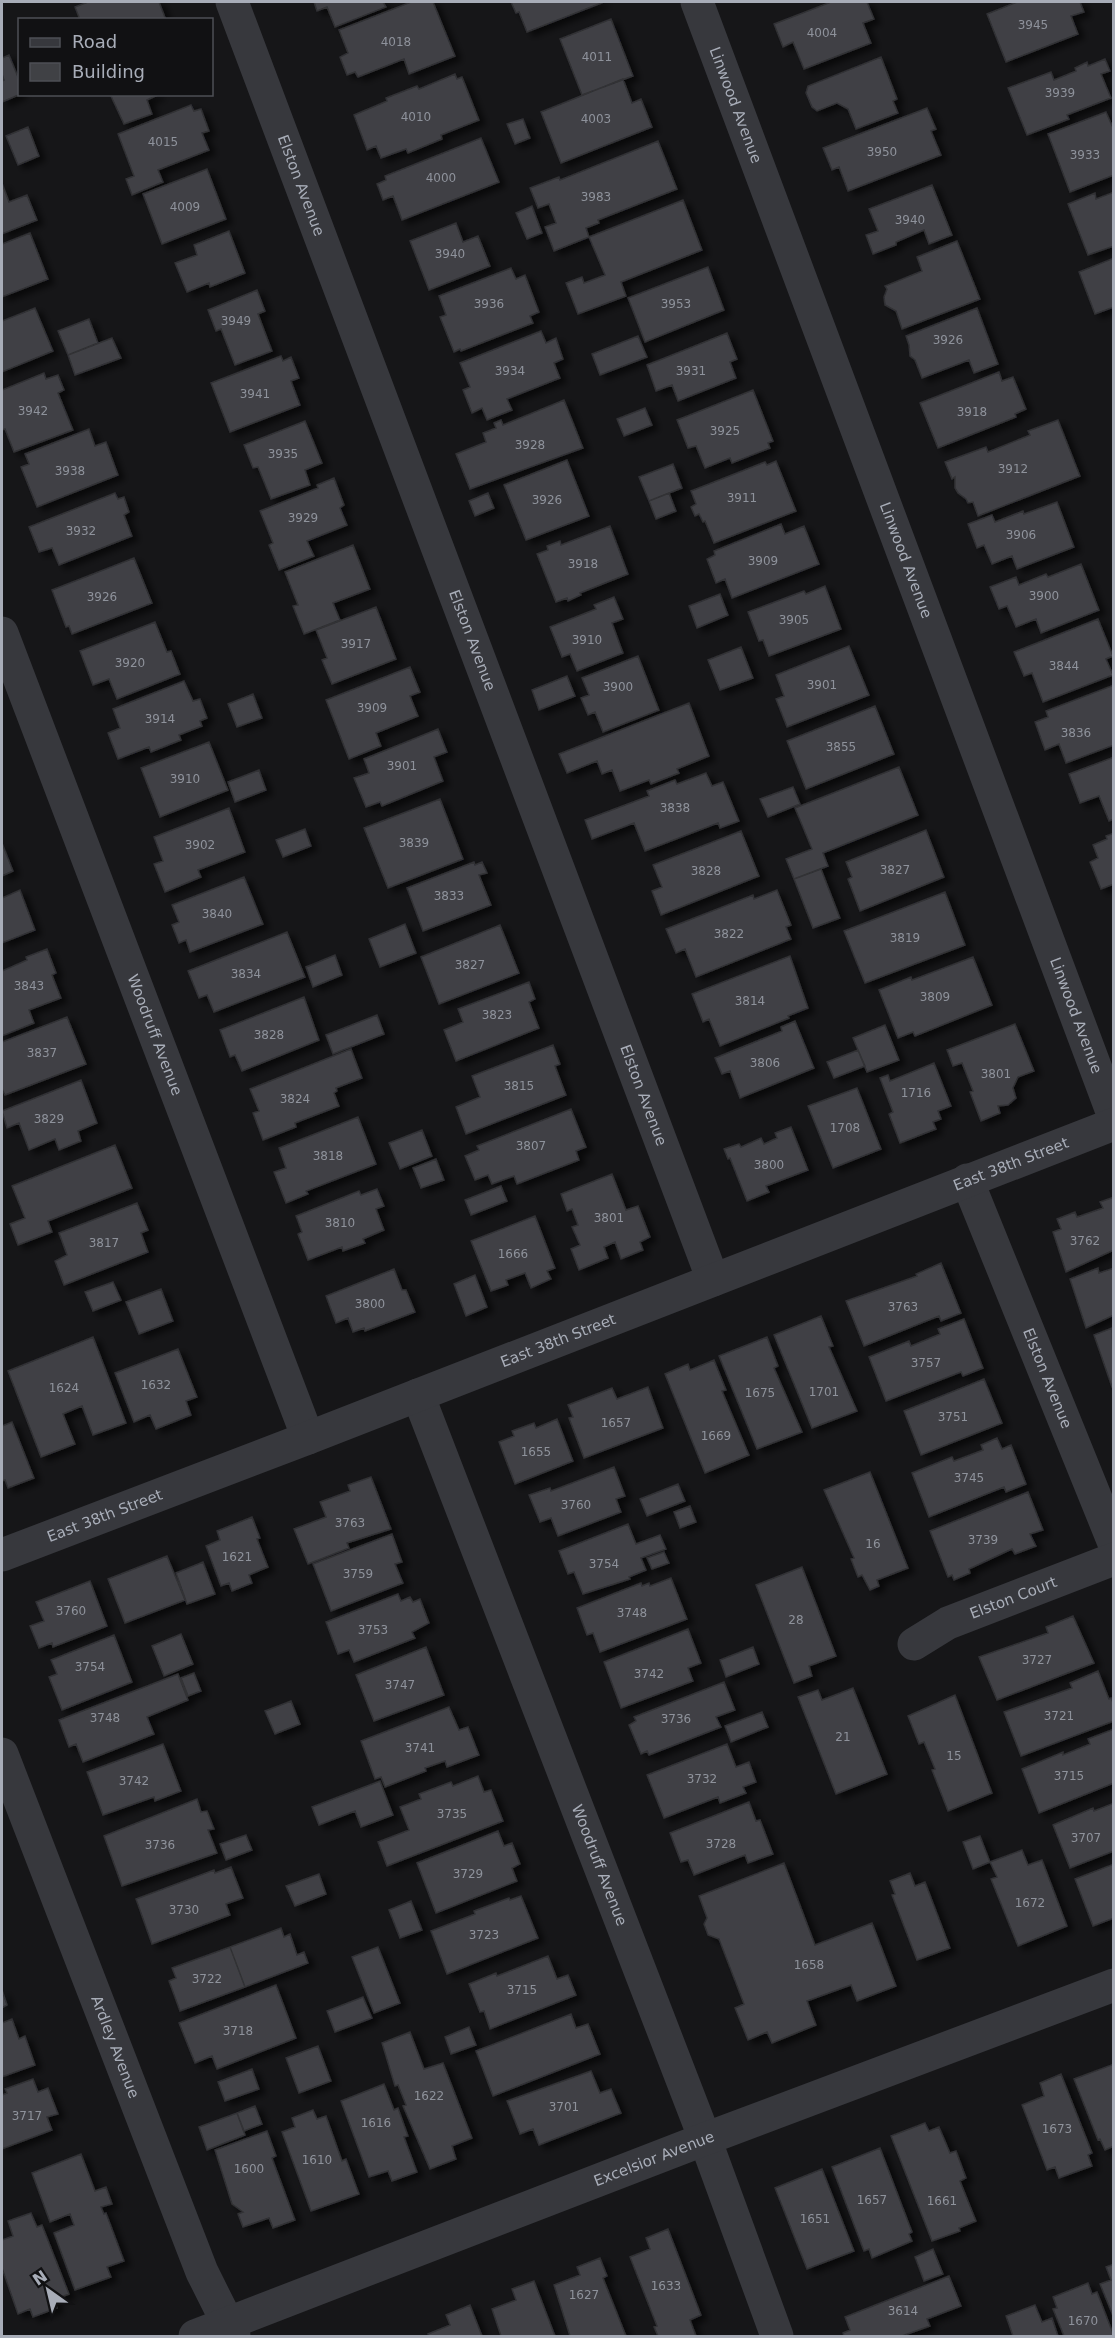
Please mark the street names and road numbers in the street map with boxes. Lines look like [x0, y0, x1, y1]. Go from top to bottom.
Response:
street label: Linwood Avenue [706, 44, 765, 166]
street label: Elston Avenue [274, 132, 328, 239]
street label: Linwood Avenue [876, 500, 936, 621]
street label: Elston Avenue [445, 587, 499, 693]
street label: Linwood Avenue [1046, 955, 1106, 1076]
street label: Woodruff Avenue [124, 972, 186, 1098]
street label: Elston Avenue [616, 1042, 671, 1148]
street label: East 38th Street [951, 1134, 1071, 1195]
street label: East 38th Street [498, 1310, 618, 1371]
street label: Elston Avenue [1019, 1326, 1076, 1431]
street label: East 38th Street [45, 1485, 165, 1546]
street label: Elston Court [967, 1573, 1060, 1623]
street label: Woodruff Avenue [568, 1802, 631, 1928]
street label: Ardley Avenue [87, 1993, 143, 2101]
street label: Excelsior Avenue [591, 2127, 717, 2190]

